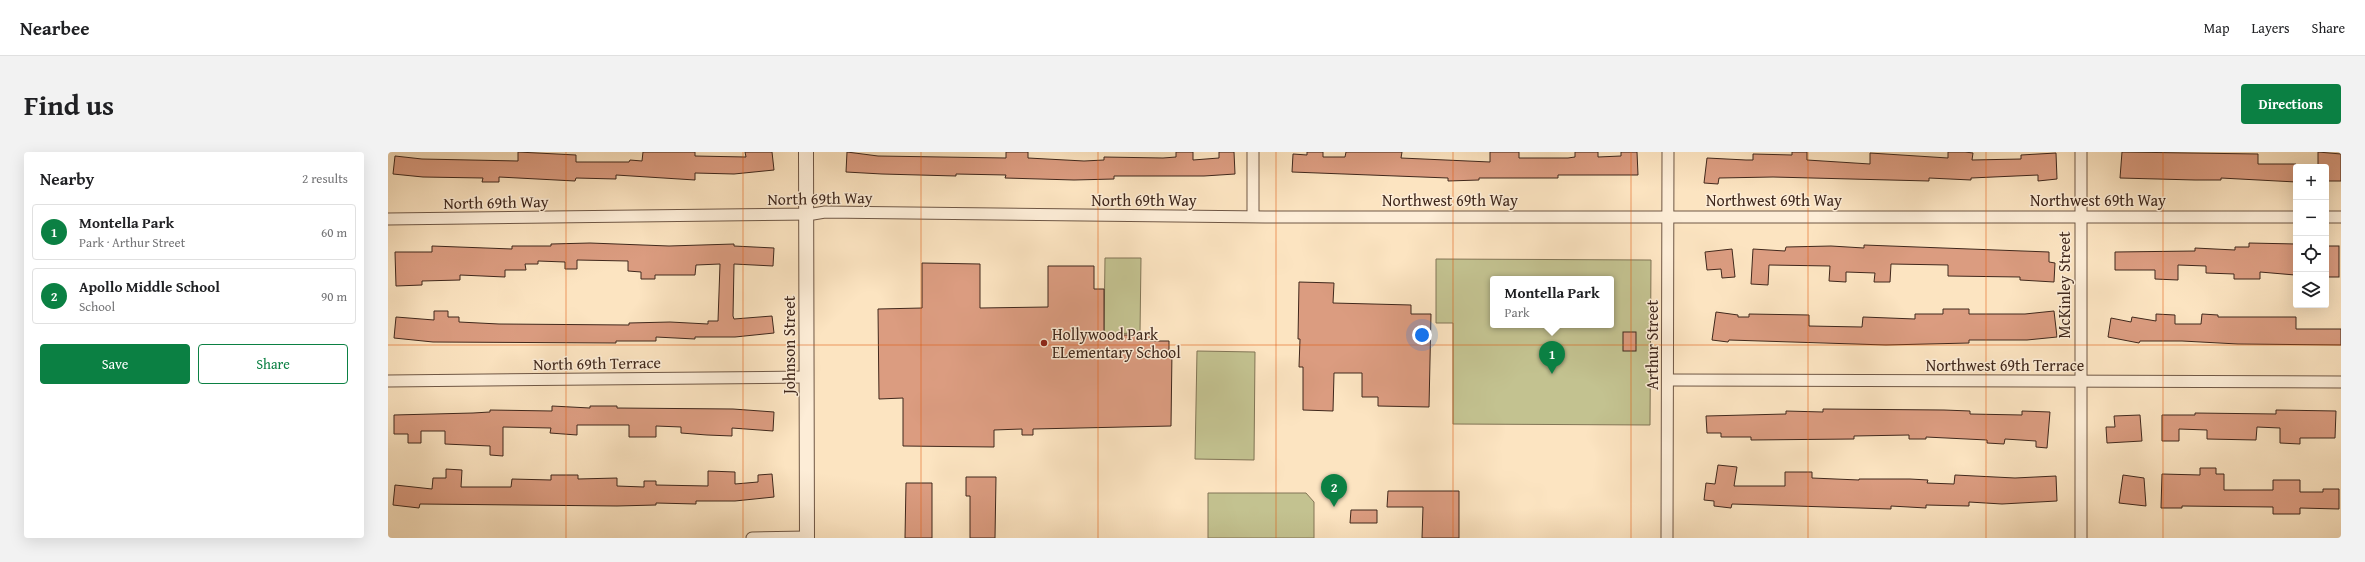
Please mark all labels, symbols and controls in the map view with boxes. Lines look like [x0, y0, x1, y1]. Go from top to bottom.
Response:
text: Nearbee [20, 14, 90, 42]
text: Map [2204, 18, 2230, 38]
text: Layers [2252, 18, 2290, 38]
text: Share [2312, 18, 2345, 38]
text: Find us [24, 84, 114, 125]
button: Directions [2241, 84, 2341, 124]
map controls [2293, 164, 2329, 308]
button: + [2293, 164, 2329, 200]
text: Nearby [40, 166, 94, 191]
text: 2 results [302, 169, 348, 188]
street label: North 69th Way [767, 185, 873, 211]
street label: North 69th Way [1091, 188, 1197, 212]
street label: Northwest 69th Way [1382, 188, 1518, 212]
street label: Northwest 69th Way [1706, 188, 1842, 212]
street label: Northwest 69th Way [2030, 188, 2166, 212]
street label: North 69th Way [443, 189, 549, 215]
button: − [2293, 200, 2329, 236]
text: Montella Park [79, 212, 174, 233]
text: 1 [51, 223, 57, 242]
text: 60 m [321, 223, 347, 242]
street label: McKinley Street [2052, 231, 2076, 339]
text: Park · Arthur Street [79, 233, 185, 252]
button: locate [2293, 236, 2329, 272]
button: layers [2293, 272, 2329, 308]
text: Apollo Middle School [79, 276, 220, 297]
popup [1490, 276, 1614, 328]
text: Montella Park [1505, 282, 1599, 303]
text: 2 [51, 287, 57, 306]
text: 90 m [321, 287, 347, 306]
street label: Johnson Street [777, 295, 801, 396]
text: School [79, 297, 115, 316]
street label: Arthur Street [1640, 300, 1664, 390]
text: Park [1505, 303, 1530, 322]
place label: Hollywood Park ELementary School [1052, 322, 1181, 364]
your location [1412, 325, 1432, 345]
marker: Hollywood Park ELementary School [1039, 338, 1049, 348]
pin: 1 [1539, 341, 1565, 374]
button: Save [40, 344, 190, 384]
button: Share [198, 344, 348, 384]
street label: North 69th Terrace [533, 350, 661, 376]
street label: Northwest 69th Terrace [1926, 353, 2084, 377]
pin: 2 [1321, 474, 1347, 507]

